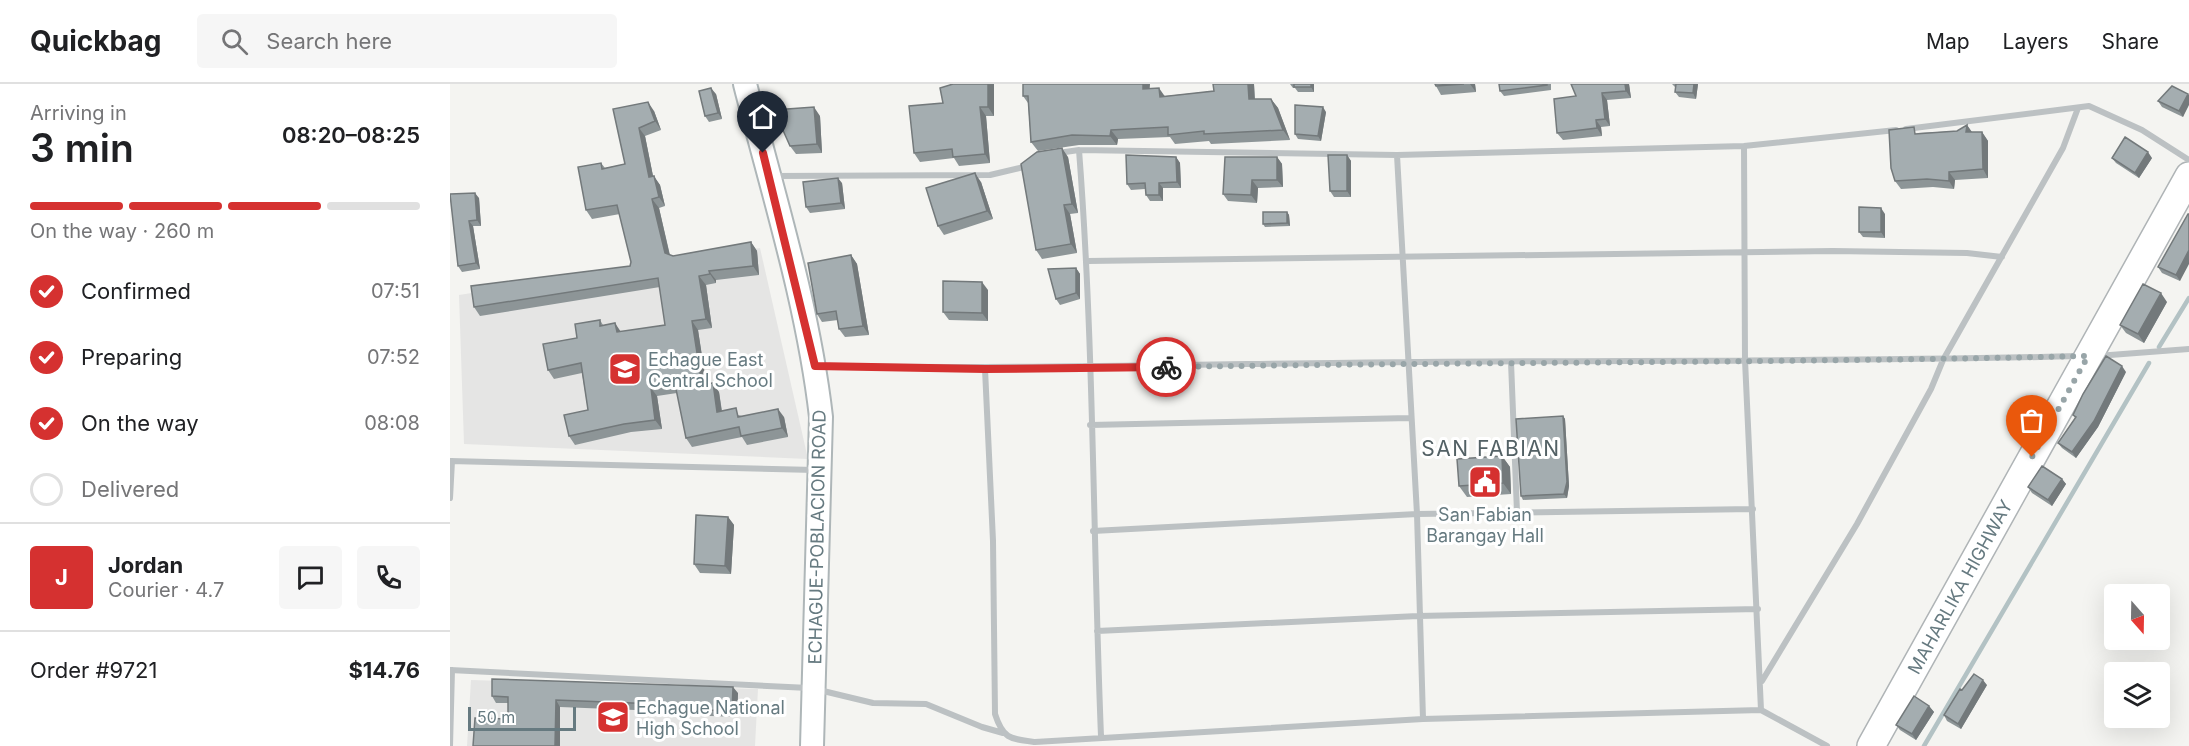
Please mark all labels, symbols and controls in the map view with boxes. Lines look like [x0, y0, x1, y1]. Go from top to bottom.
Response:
search box [197, 14, 617, 68]
text: Quickbag [30, 24, 161, 58]
icon: search [218, 25, 251, 58]
text: Search here [266, 28, 392, 54]
text: Map [1926, 29, 1970, 54]
text: Layers [2003, 29, 2069, 54]
text: Share [2102, 29, 2159, 54]
pin [737, 91, 788, 153]
icon: home [746, 100, 779, 133]
text: Arriving in [30, 101, 127, 125]
text: 08:20–08:25 [282, 122, 420, 148]
text: 3 min [30, 124, 134, 171]
text: On the way · 260 m [30, 219, 214, 243]
icon: check [30, 275, 63, 308]
text: Confirmed [81, 278, 191, 304]
text: 07:51 [371, 279, 420, 303]
courier [1136, 337, 1196, 397]
icon: check [30, 341, 63, 374]
text: Preparing [81, 344, 182, 370]
text: 07:52 [367, 345, 420, 369]
place label: Echague East Central School [648, 349, 773, 391]
school or university icon: Echague East Central School [607, 351, 643, 387]
icon: bike [1150, 351, 1183, 384]
pin [2006, 395, 2057, 457]
icon: bag [2015, 404, 2048, 437]
icon: check [30, 407, 63, 440]
text: On the way [81, 410, 199, 436]
street label: ECHAGUE-POBLACION ROAD [804, 410, 830, 664]
text: 08:08 [364, 411, 420, 435]
district label: SAN FABIAN [1421, 436, 1561, 461]
public building icon: San Fabian Barangay Hall [1467, 464, 1503, 500]
text: Delivered [81, 476, 179, 502]
street label: MAHARLIKA HIGHWAY [1903, 496, 2017, 678]
place label: San Fabian Barangay Hall [1426, 504, 1544, 546]
button: chat [279, 546, 342, 609]
button: phone [357, 546, 420, 609]
text: Jordan [108, 552, 183, 578]
text: J [55, 564, 68, 590]
text: Courier · 4.7 [108, 578, 224, 602]
north arrow [2104, 584, 2170, 650]
map controls [2104, 584, 2170, 728]
text: Order #9721 [30, 657, 157, 683]
text: $14.76 [348, 657, 420, 683]
button: layers [2104, 662, 2170, 728]
place label: Echague National High School [636, 697, 785, 739]
school or university icon: Echague National High School [595, 699, 631, 735]
scale bar [468, 704, 576, 732]
text: 50 m [477, 707, 515, 727]

